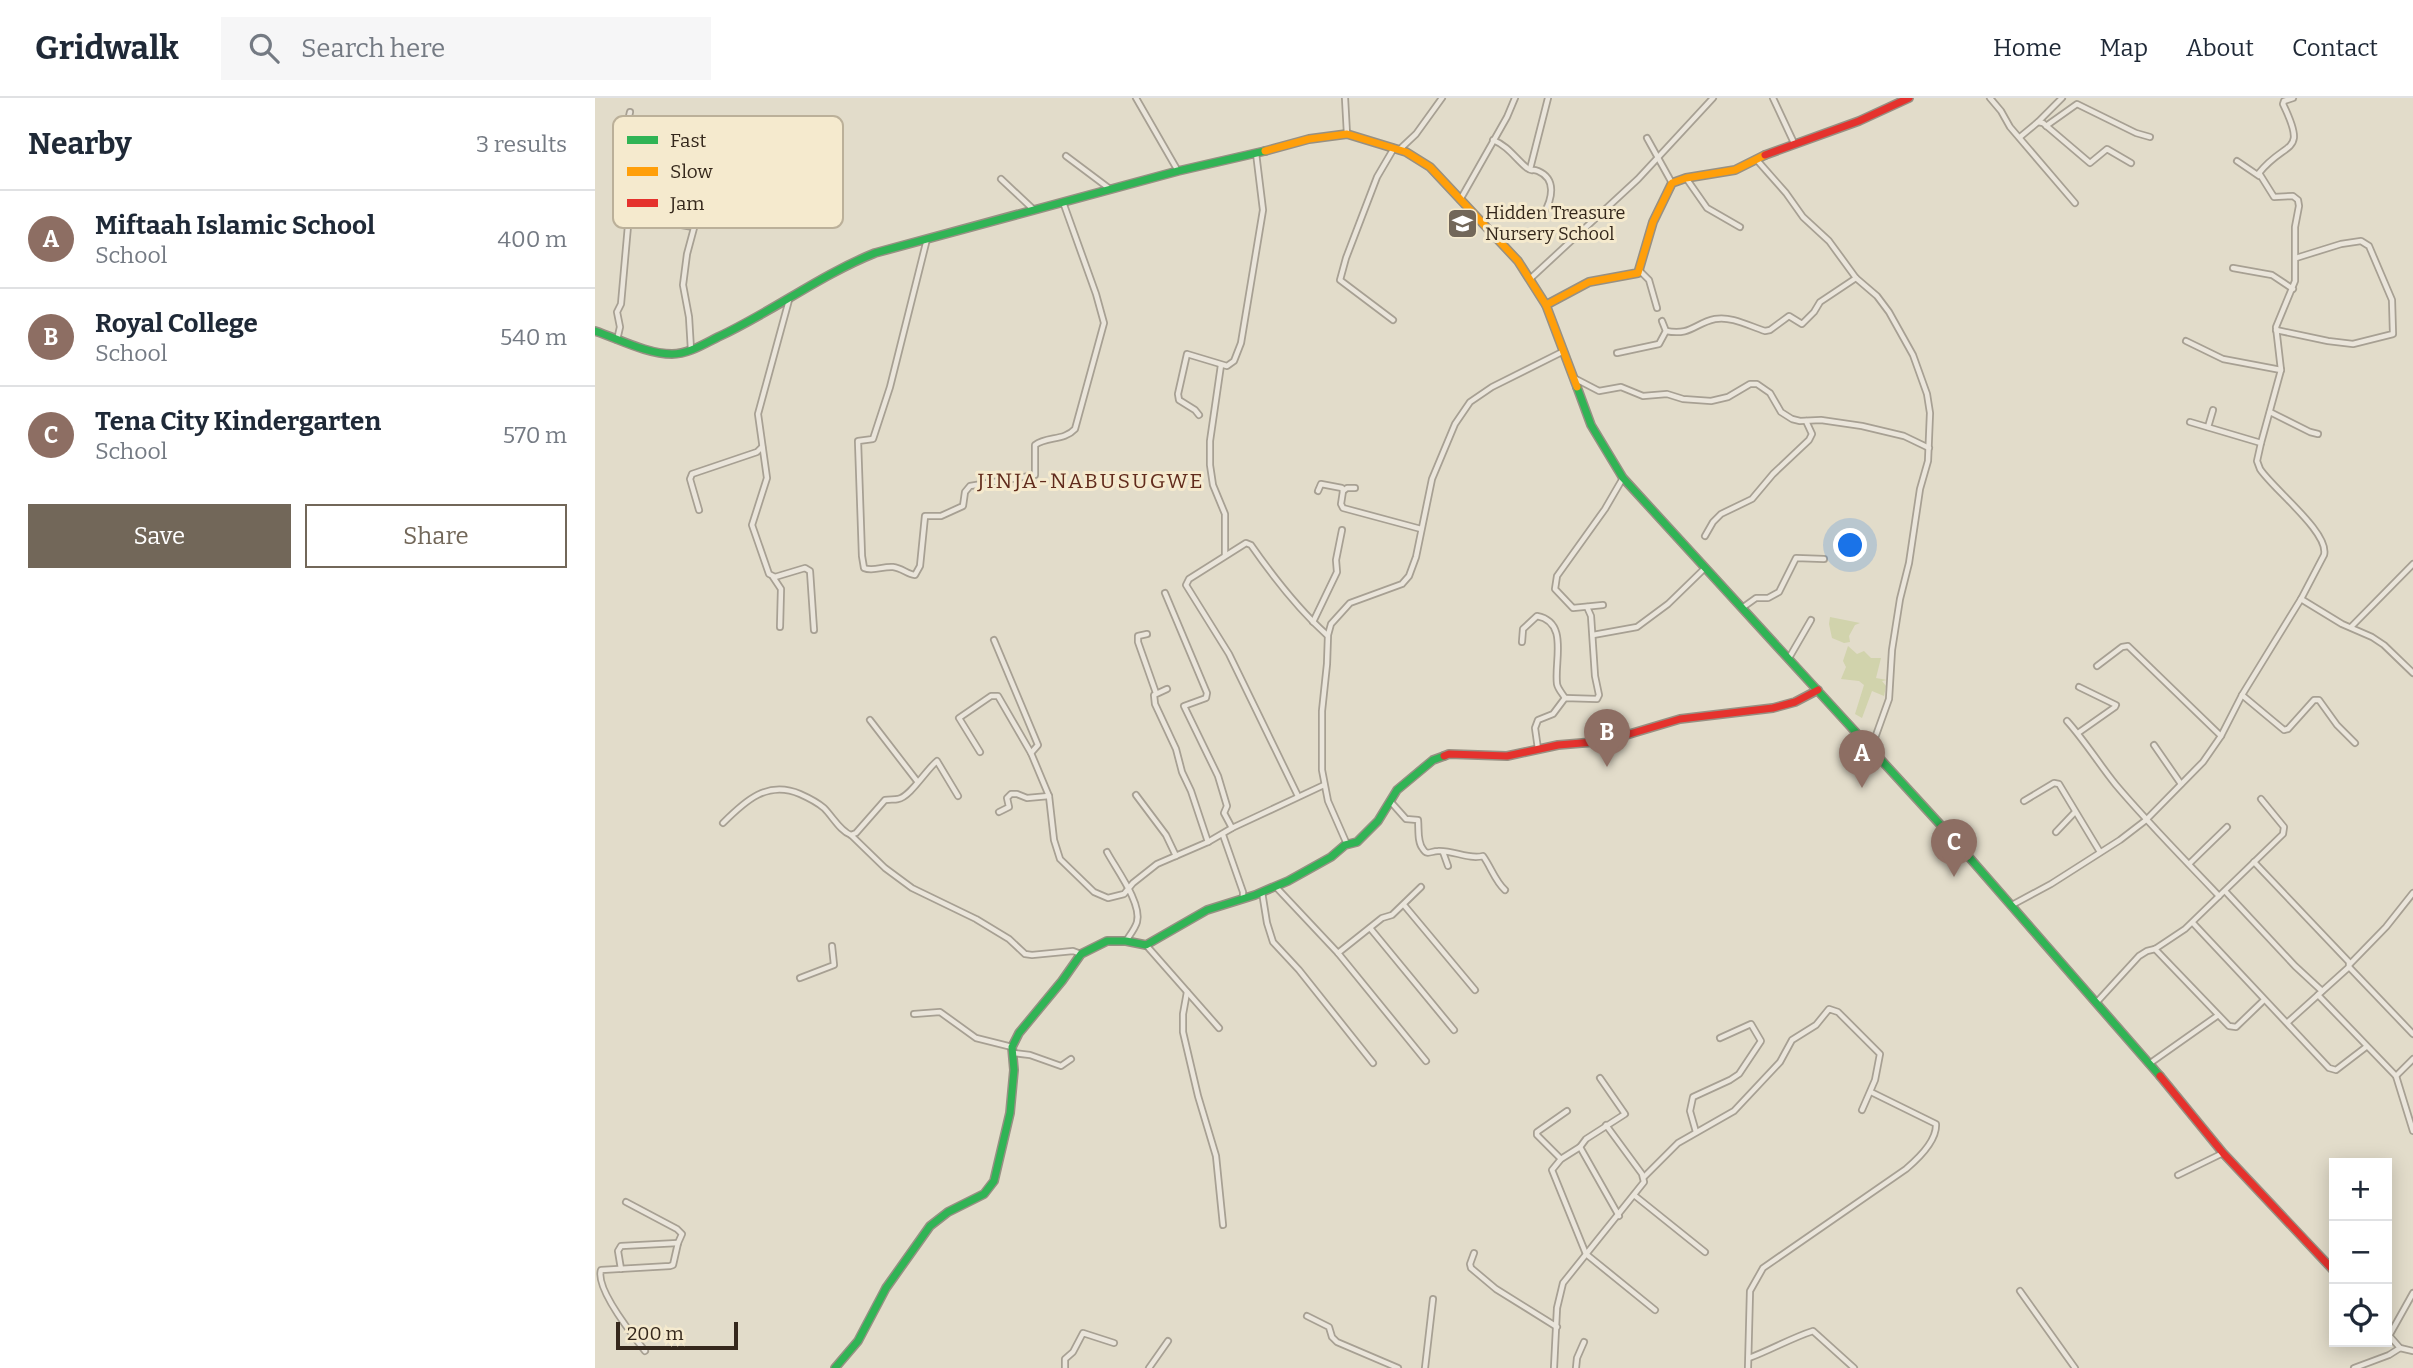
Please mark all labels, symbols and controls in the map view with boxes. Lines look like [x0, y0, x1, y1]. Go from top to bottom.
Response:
search box [221, 17, 711, 80]
text: Gridwalk [35, 28, 179, 68]
icon: search [245, 29, 283, 67]
text: Search here [301, 33, 445, 64]
text: Home [1993, 34, 2062, 62]
text: Map [2100, 34, 2148, 62]
text: About [2186, 34, 2254, 62]
text: Contact [2292, 34, 2378, 62]
legend [613, 116, 843, 228]
text: Nearby [28, 126, 132, 162]
text: Fast [670, 129, 707, 152]
text: 3 results [476, 130, 567, 158]
text: Slow [670, 160, 713, 183]
text: Jam [669, 192, 704, 215]
place label: Hidden Treasure Nursery School [1485, 202, 1625, 245]
school or university icon: Hidden Treasure Nursery School [1445, 206, 1479, 240]
text: Miftaah Islamic School [95, 210, 375, 241]
text: A [43, 225, 59, 253]
text: 400 m [498, 225, 567, 253]
text: School [95, 241, 167, 269]
text: Royal College [95, 308, 258, 339]
text: B [44, 323, 58, 351]
text: 540 m [500, 323, 567, 351]
text: School [95, 339, 167, 367]
text: Tena City Kindergarten [95, 406, 381, 437]
text: C [44, 421, 58, 449]
text: 570 m [503, 421, 567, 449]
text: School [95, 437, 167, 465]
district label: JINJA-NABUSUGWE [976, 468, 1205, 494]
button: Save [28, 504, 291, 568]
button: Share [305, 504, 567, 568]
your location [1833, 528, 1867, 562]
pin: B [1584, 709, 1630, 767]
pin: A [1839, 730, 1885, 788]
pin: C [1931, 819, 1977, 877]
map controls [2329, 1158, 2392, 1347]
button: + [2329, 1158, 2392, 1221]
button: − [2329, 1221, 2392, 1284]
button: locate [2329, 1284, 2392, 1347]
scale bar [616, 1319, 739, 1351]
text: 200 m [627, 1322, 684, 1345]

